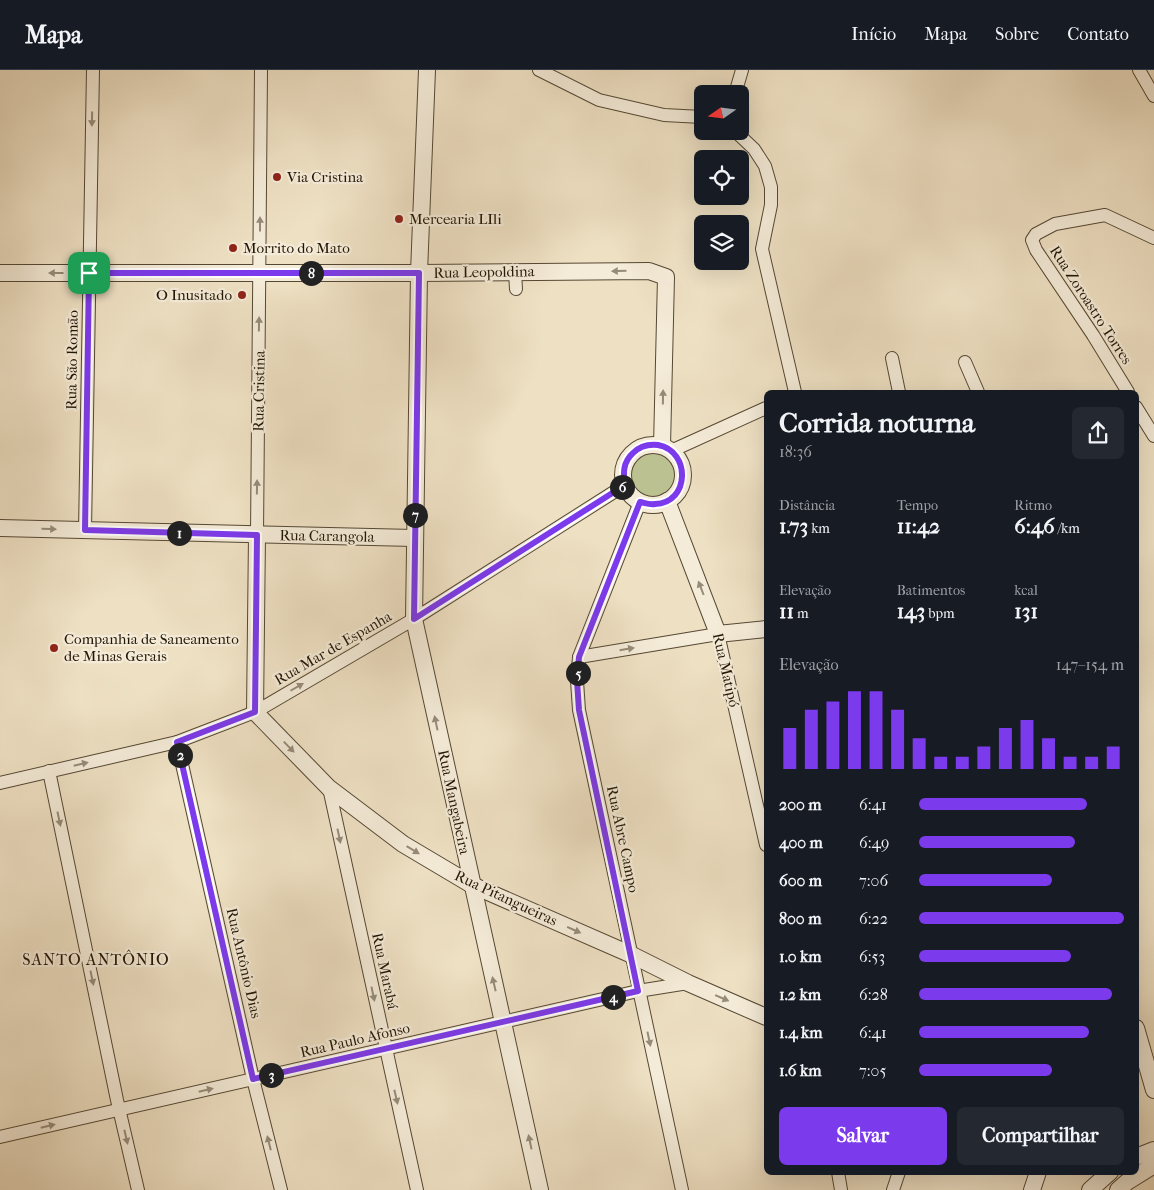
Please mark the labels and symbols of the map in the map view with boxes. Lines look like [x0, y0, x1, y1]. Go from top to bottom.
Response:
north arrow [694, 85, 749, 140]
one-way arrow [88, 111, 96, 127]
place label: Via Cristina [286, 168, 364, 186]
marker: Via Cristina [271, 171, 283, 183]
place label: Mercearia LIli [409, 210, 502, 228]
marker: Mercearia LIli [393, 213, 405, 225]
one-way arrow [256, 216, 264, 232]
place label: Morrito do Mato [243, 239, 350, 257]
marker: Morrito do Mato [227, 242, 239, 254]
street label: Rua Zoroastro Torres [1046, 242, 1136, 368]
pin [68, 252, 110, 294]
pin: 8 [298, 260, 324, 286]
street label: Rua Leopoldina [433, 262, 536, 282]
one-way arrow [610, 267, 626, 275]
one-way arrow [47, 269, 63, 277]
place label: O Inusitado [156, 286, 232, 304]
marker: O Inusitado [236, 289, 248, 301]
street label: Rua São Romão [62, 309, 82, 410]
one-way arrow [256, 316, 264, 332]
street label: Rua Cristina [249, 349, 269, 432]
one-way arrow [660, 389, 668, 405]
pin: 6 [610, 474, 634, 500]
one-way arrow [253, 478, 261, 494]
pin: 7 [402, 502, 428, 528]
pin: 1 [166, 520, 192, 546]
one-way arrow [41, 525, 57, 533]
street label: Rua Carangola [279, 526, 376, 546]
one-way arrow [697, 580, 705, 595]
street label: Rua Mar de Espanha [271, 607, 396, 689]
place label: Companhia de Saneamento de Minas Gerais [64, 630, 239, 665]
street label: Rua Matipó [709, 631, 743, 709]
marker: Companhia de Saneamento de Minas Gerais [48, 642, 60, 654]
one-way arrow [620, 644, 636, 652]
pin: 5 [566, 660, 590, 686]
one-way arrow [290, 683, 303, 692]
one-way arrow [432, 714, 440, 730]
one-way arrow [282, 741, 294, 753]
pin: 2 [168, 742, 192, 768]
street label: Rua Mangabeira [434, 748, 474, 857]
one-way arrow [74, 760, 89, 768]
street label: Rua Abre Campo [603, 784, 643, 895]
one-way arrow [55, 812, 63, 827]
one-way arrow [335, 828, 343, 843]
one-way arrow [407, 846, 420, 855]
street label: Rua Pitangueiras [452, 866, 561, 930]
street label: Rua Antônio Dias [223, 906, 266, 1020]
one-way arrow [567, 926, 581, 934]
street label: Rua Marabá [368, 931, 402, 1012]
district label: SANTO ANTÔNIO [22, 949, 170, 969]
one-way arrow [88, 971, 96, 986]
one-way arrow [490, 976, 498, 991]
pin: 4 [600, 984, 626, 1010]
one-way arrow [369, 987, 377, 1002]
one-way arrow [715, 994, 729, 1002]
street label: Rua Paulo Afonso [298, 1019, 412, 1061]
one-way arrow [645, 1031, 653, 1046]
pin: 3 [258, 1062, 284, 1088]
one-way arrow [198, 1086, 213, 1094]
one-way arrow [392, 1090, 400, 1105]
one-way arrow [40, 1122, 56, 1130]
one-way arrow [122, 1130, 130, 1145]
one-way arrow [265, 1135, 273, 1150]
one-way arrow [526, 1135, 534, 1150]

